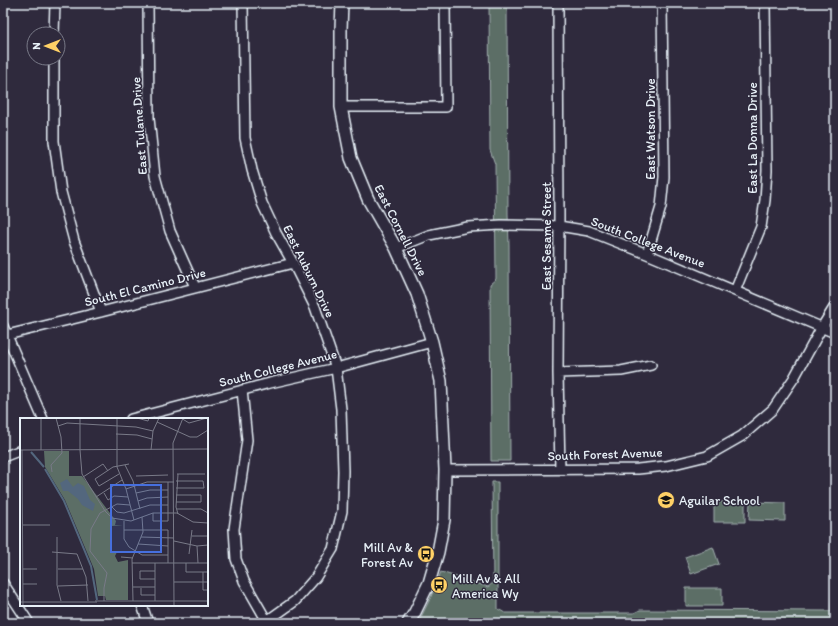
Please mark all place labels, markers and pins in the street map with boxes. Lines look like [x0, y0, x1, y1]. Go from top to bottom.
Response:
school or university icon: Aguilar School [656, 490, 676, 510]
place label: Aguilar School [679, 493, 760, 508]
place label: Mill Av & Forest Av [361, 540, 414, 570]
bus stop icon: Mill Av & Forest Av [416, 544, 436, 564]
place label: Mill Av & All America Wy [452, 571, 520, 601]
bus stop icon: Mill Av & All America Wy [429, 575, 449, 595]

